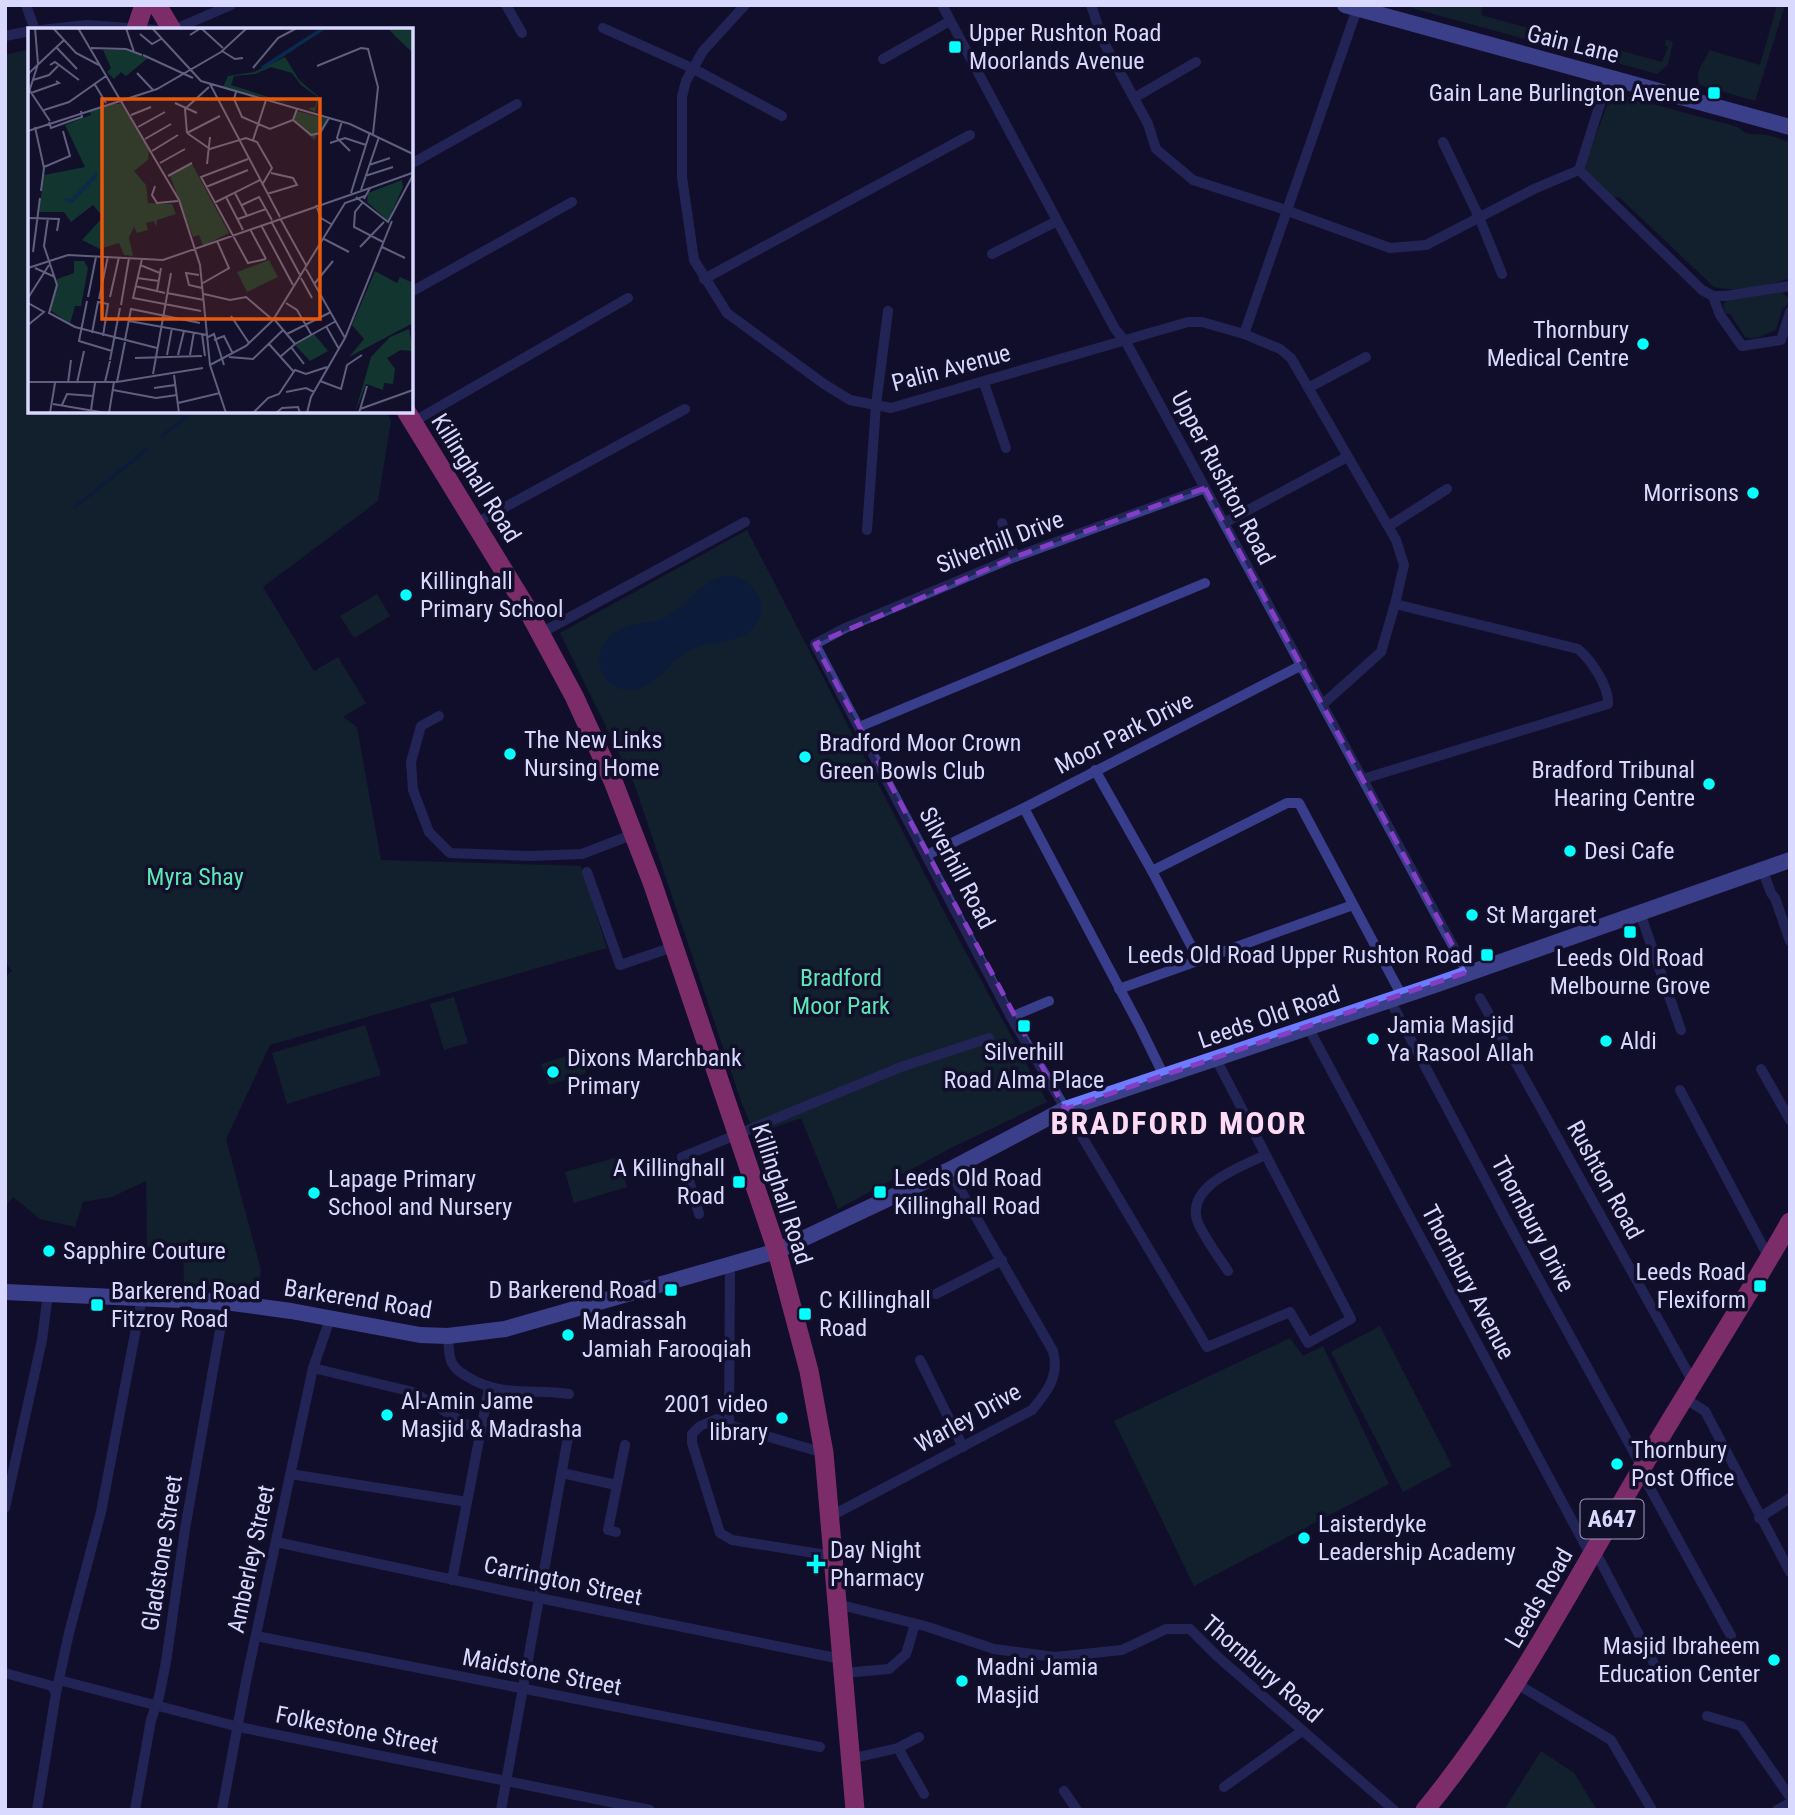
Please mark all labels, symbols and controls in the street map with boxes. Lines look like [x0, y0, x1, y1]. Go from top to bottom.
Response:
place label: Upper Rushton Road Moorlands Avenue [969, 19, 1161, 75]
street label: Gain Lane [1524, 19, 1622, 69]
inset map [28, 28, 413, 413]
marker: Upper Rushton Road Moorlands Avenue [947, 39, 963, 55]
place label: Gain Lane Burlington Avenue [1429, 79, 1700, 107]
marker: Gain Lane Burlington Avenue [1706, 85, 1722, 101]
place label: Thornbury Medical Centre [1487, 316, 1629, 372]
marker: Thornbury Medical Centre [1635, 336, 1651, 352]
street label: Palin Avenue [888, 339, 1014, 397]
street label: Upper Rushton Road [1165, 387, 1281, 569]
street label: Killinghall Road [425, 409, 527, 547]
place label: Morrisons [1643, 479, 1739, 507]
marker: Morrisons [1745, 485, 1761, 501]
street label: Silverhill Drive [933, 505, 1067, 579]
place label: Killinghall Primary School [420, 567, 563, 623]
marker: Killinghall Primary School [398, 587, 414, 603]
street label: Moor Park Drive [1050, 686, 1198, 780]
place label: The New Links Nursing Home [524, 726, 662, 782]
place label: Bradford Moor Crown Green Bowls Club [819, 729, 1022, 785]
marker: The New Links Nursing Home [502, 746, 518, 762]
marker: Bradford Moor Crown Green Bowls Club [797, 749, 813, 765]
place label: Bradford Tribunal Hearing Centre [1531, 756, 1695, 812]
marker: Bradford Tribunal Hearing Centre [1701, 776, 1717, 792]
street label: Silverhill Road [913, 802, 1001, 934]
place label: Desi Cafe [1584, 837, 1675, 865]
marker: Desi Cafe [1562, 843, 1578, 859]
park label: Myra Shay [146, 863, 244, 891]
place label: St Margaret [1486, 901, 1597, 929]
marker: St Margaret [1464, 907, 1480, 923]
marker: Leeds Old Road Melbourne Grove [1622, 924, 1638, 940]
place label: Leeds Old Road Upper Rushton Road [1127, 941, 1473, 969]
place label: Leeds Old Road Melbourne Grove [1550, 944, 1710, 1000]
marker: Leeds Old Road Upper Rushton Road [1479, 947, 1495, 963]
park label: Bradford Moor Park [792, 964, 890, 1020]
street label: Leeds Old Road [1195, 980, 1343, 1054]
place label: Jamia Masjid Ya Rasool Allah [1387, 1011, 1534, 1067]
marker: Silverhill Road Alma Place [1016, 1018, 1032, 1034]
place label: Aldi [1620, 1027, 1657, 1055]
marker: Jamia Masjid Ya Rasool Allah [1365, 1031, 1381, 1047]
marker: Aldi [1598, 1033, 1614, 1049]
place label: Silverhill Road Alma Place [944, 1038, 1104, 1094]
place label: Dixons Marchbank Primary [567, 1044, 742, 1100]
marker: Dixons Marchbank Primary [545, 1064, 561, 1080]
district label: BRADFORD MOOR [1050, 1104, 1308, 1142]
street label: Rushton Road [1561, 1116, 1649, 1244]
street label: Killinghall Road [746, 1120, 818, 1268]
street label: Thornbury Drive [1486, 1151, 1580, 1297]
place label: A Killinghall Road [613, 1154, 725, 1210]
place label: Leeds Old Road Killinghall Road [894, 1164, 1042, 1220]
place label: Lapage Primary School and Nursery [328, 1165, 512, 1221]
marker: A Killinghall Road [731, 1174, 747, 1190]
marker: Leeds Old Road Killinghall Road [872, 1184, 888, 1200]
marker: Lapage Primary School and Nursery [306, 1185, 322, 1201]
street label: Thornbury Avenue [1416, 1200, 1520, 1364]
place label: Sapphire Couture [63, 1237, 226, 1265]
marker: Sapphire Couture [41, 1243, 57, 1259]
place label: Leeds Road Flexiform [1636, 1258, 1746, 1314]
street label: Barkerend Road [282, 1273, 434, 1325]
place label: D Barkerend Road [488, 1276, 657, 1304]
place label: Barkerend Road Fitzroy Road [111, 1277, 260, 1333]
marker: Leeds Road Flexiform [1752, 1278, 1768, 1294]
marker: D Barkerend Road [663, 1282, 679, 1298]
place label: C Killinghall Road [819, 1286, 931, 1342]
marker: Barkerend Road Fitzroy Road [89, 1297, 105, 1313]
marker: C Killinghall Road [797, 1306, 813, 1322]
place label: Madrassah Jamiah Farooqiah [582, 1307, 752, 1363]
marker: Madrassah Jamiah Farooqiah [560, 1327, 576, 1343]
street label: Warley Drive [910, 1377, 1026, 1459]
place label: Al-Amin Jame Masjid & Madrasha [401, 1387, 582, 1443]
place label: 2001 video library [664, 1390, 768, 1446]
marker: Al-Amin Jame Masjid & Madrasha [379, 1407, 395, 1423]
marker: 2001 video library [774, 1410, 790, 1426]
place label: Thornbury Post Office [1631, 1436, 1734, 1492]
marker: Thornbury Post Office [1609, 1456, 1625, 1472]
street label: Gladstone Street [136, 1473, 188, 1633]
street label: Amberley Street [222, 1482, 280, 1636]
road number: A647 [1580, 1500, 1644, 1538]
place label: Laisterdyke Leadership Academy [1318, 1510, 1516, 1566]
marker: Laisterdyke Leadership Academy [1296, 1530, 1312, 1546]
place label: Day Night Pharmacy [830, 1536, 924, 1592]
street label: Leeds Road [1499, 1543, 1579, 1653]
street label: Carrington Street [481, 1551, 645, 1611]
marker: Day Night Pharmacy [808, 1556, 824, 1572]
street label: Thornbury Road [1196, 1609, 1328, 1729]
place label: Masjid Ibraheem Education Center [1598, 1632, 1760, 1688]
street label: Maidstone Street [460, 1643, 624, 1701]
marker: Masjid Ibraheem Education Center [1766, 1652, 1782, 1668]
place label: Madni Jamia Masjid [976, 1653, 1098, 1709]
marker: Madni Jamia Masjid [954, 1673, 970, 1689]
street label: Folkestone Street [273, 1700, 441, 1760]

